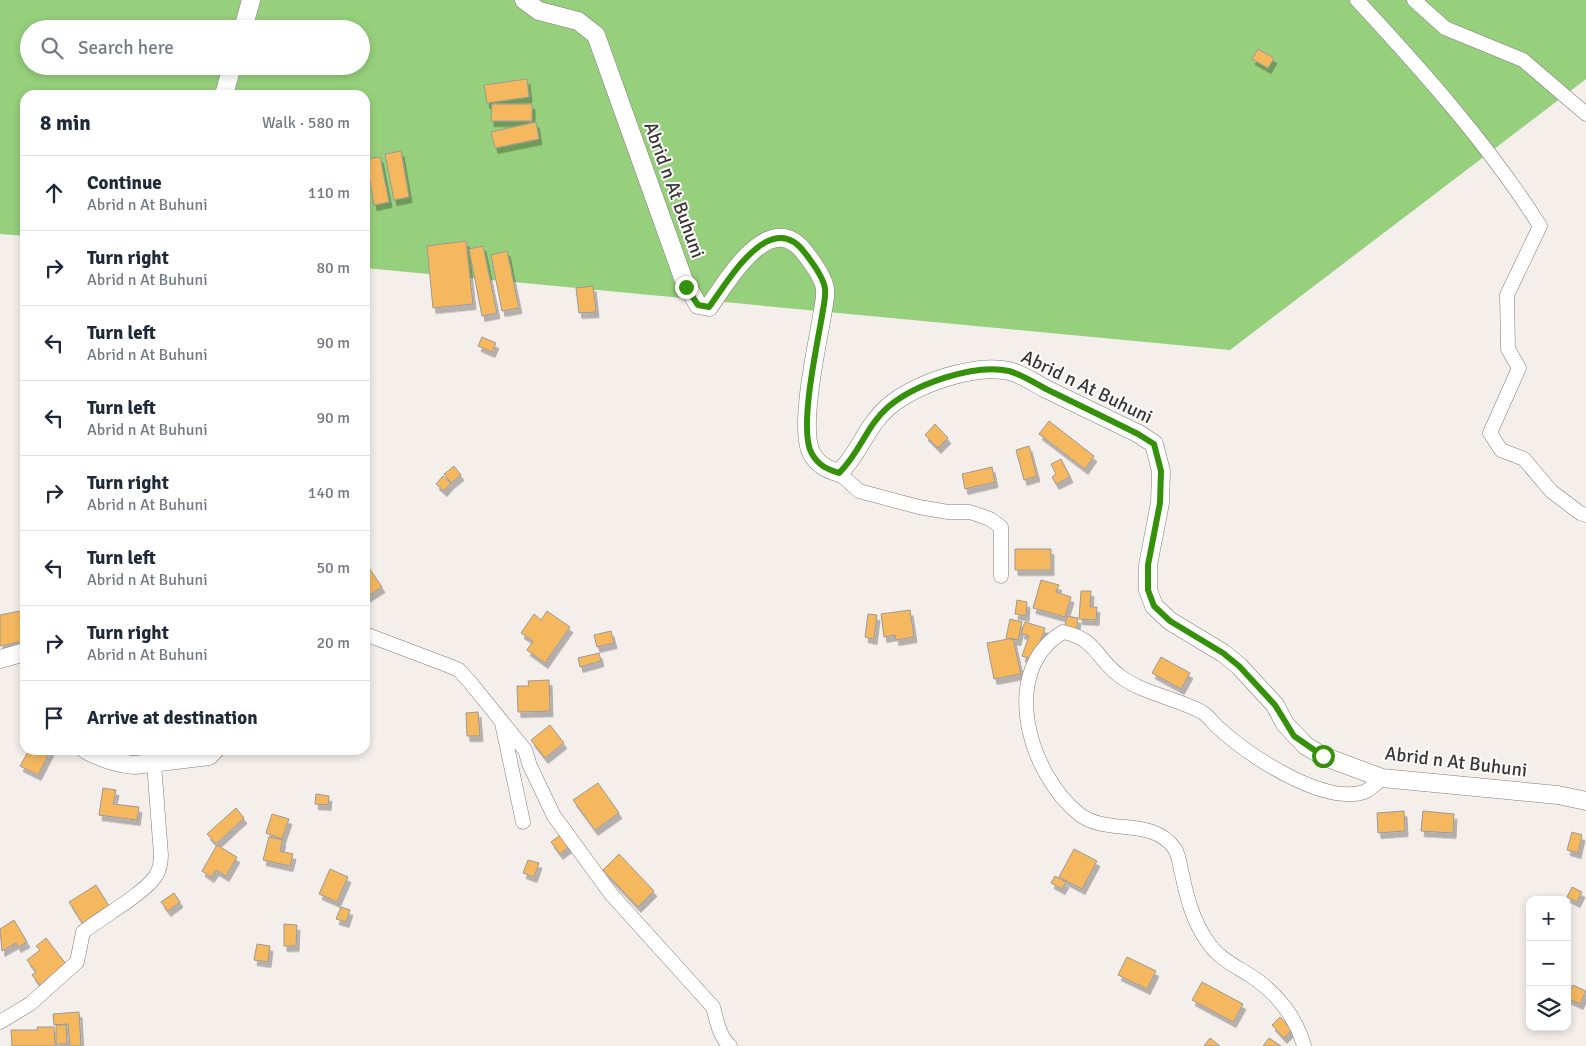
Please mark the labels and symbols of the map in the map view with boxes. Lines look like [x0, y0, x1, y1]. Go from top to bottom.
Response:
street label: Abrid n At Buhuni [638, 119, 710, 261]
route end [675, 276, 698, 299]
street label: Abrid n At Buhuni [1017, 345, 1157, 429]
street label: Abrid n At Buhuni [1383, 741, 1529, 783]
route start [1312, 745, 1335, 768]

